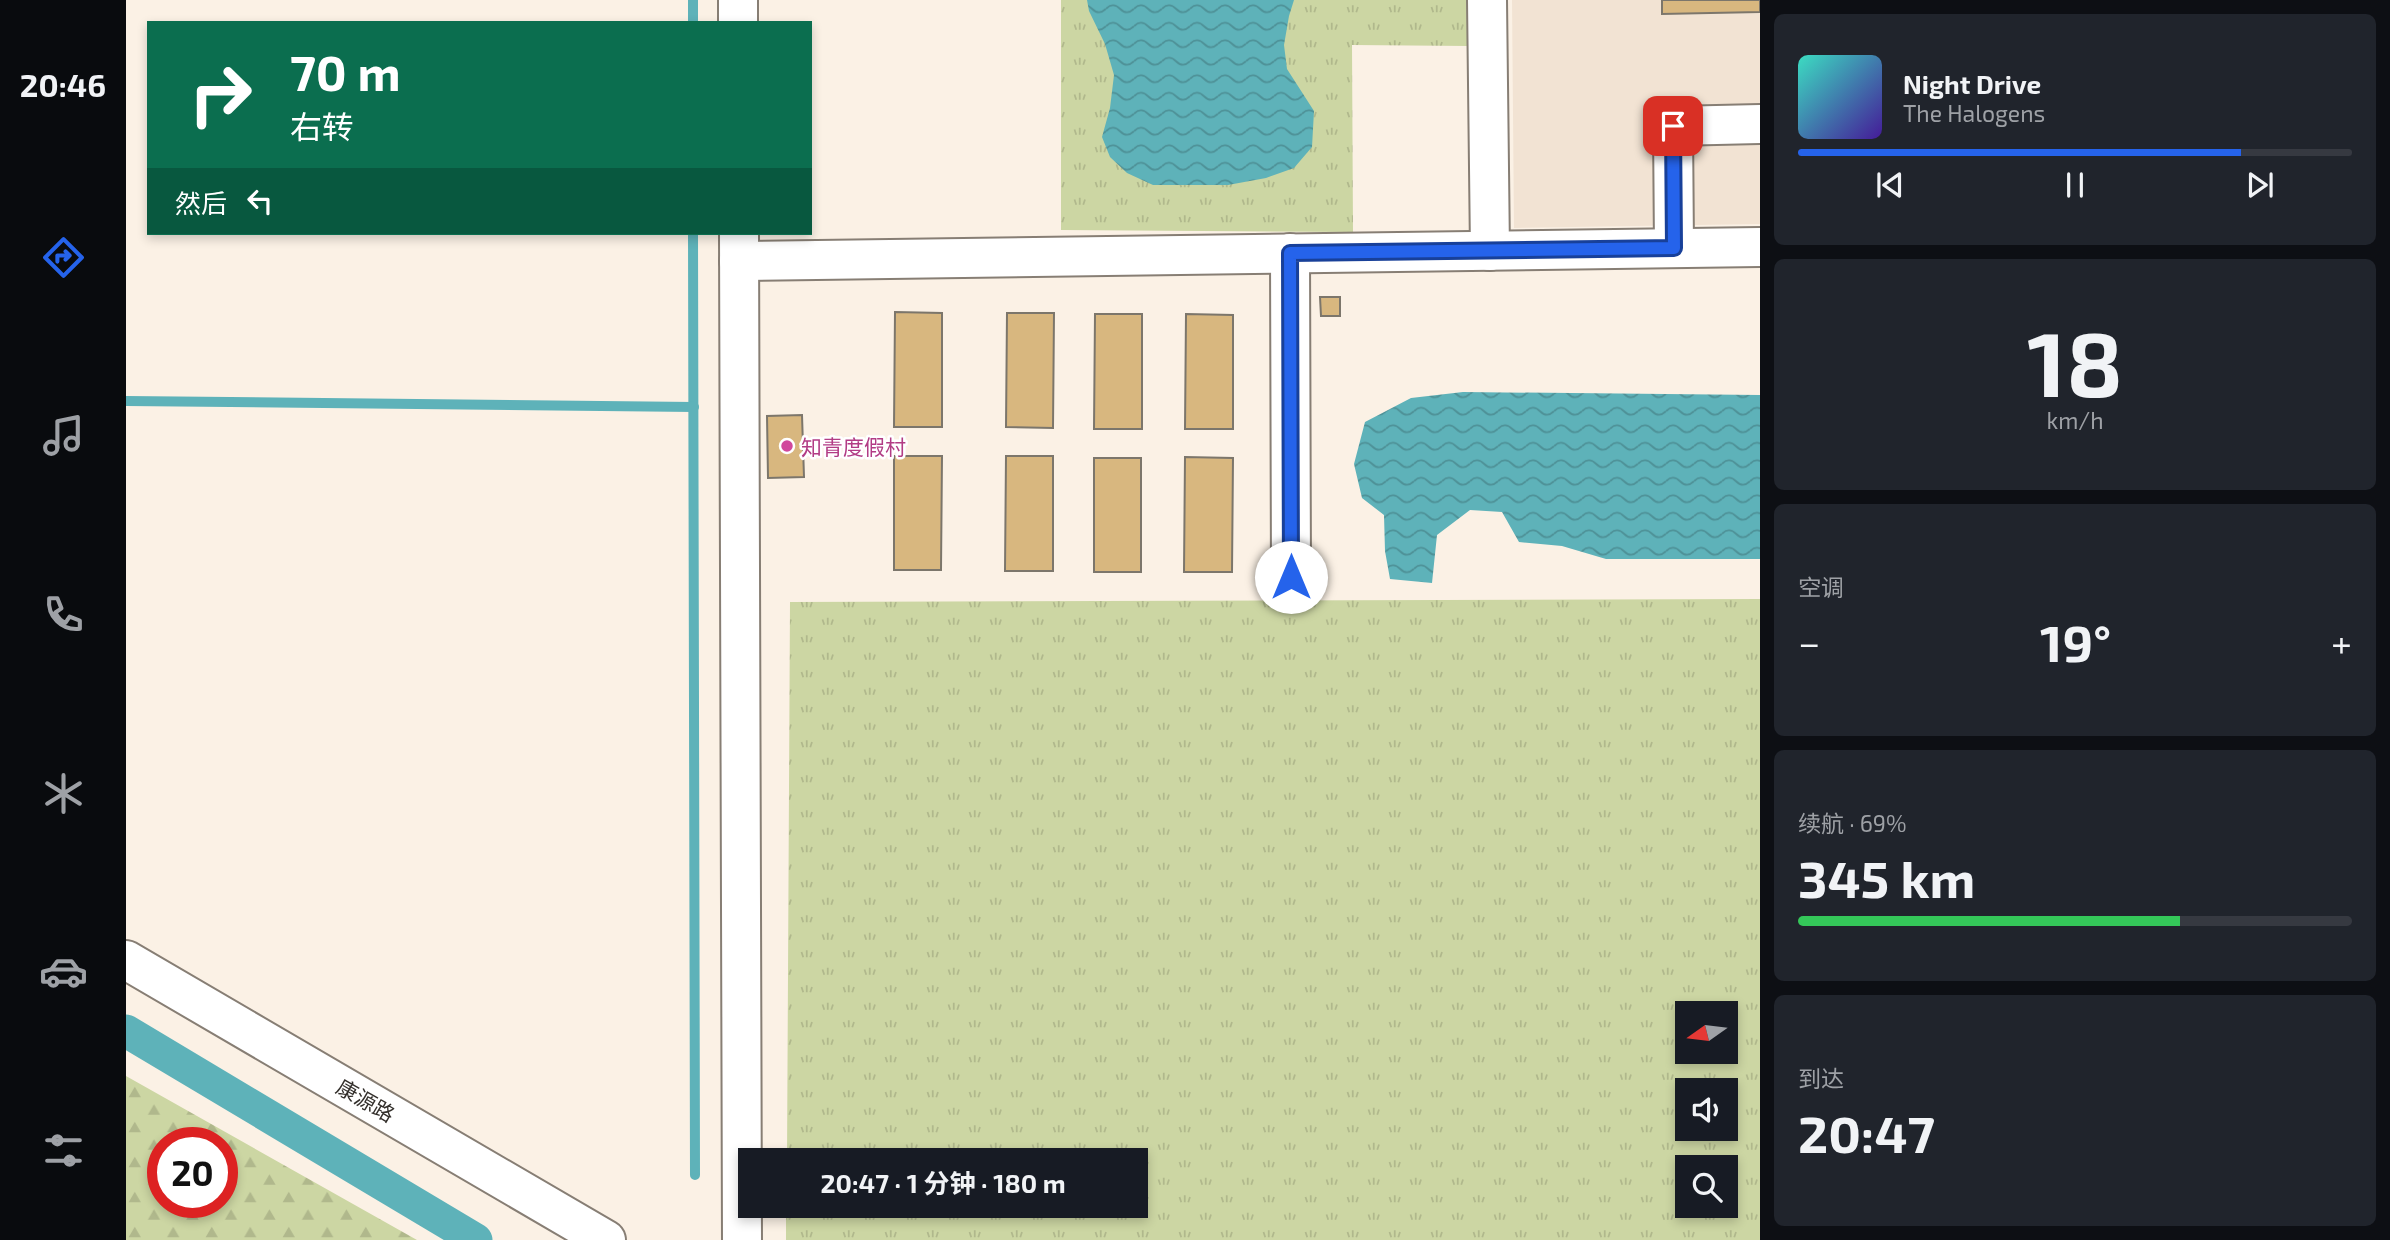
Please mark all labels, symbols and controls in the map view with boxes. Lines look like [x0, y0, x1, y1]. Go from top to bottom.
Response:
text: 70 m [290, 42, 401, 101]
icon: right [175, 49, 266, 140]
text: 20:46 [20, 65, 106, 103]
text: Night Drive [1903, 68, 2041, 99]
pin [1643, 96, 1703, 156]
text: The Halogens [1903, 99, 2045, 127]
text: 右转 [290, 107, 354, 145]
icon: arrive [1654, 107, 1692, 145]
icon: previous [1871, 166, 1909, 204]
icon: pause [2056, 166, 2094, 204]
icon: next [2241, 166, 2279, 204]
icon: left [241, 182, 279, 220]
text: 然后 [175, 187, 227, 218]
icon: directions [39, 233, 88, 282]
text: 18 [2027, 306, 2123, 415]
text: km/h [2046, 406, 2104, 434]
icon: music [39, 411, 88, 460]
place label: 知青度假村 [801, 434, 906, 459]
marker: 知青度假村 [779, 438, 795, 454]
position arrow [1254, 540, 1328, 614]
text: 空调 [1798, 573, 1844, 601]
icon: phone [39, 590, 88, 639]
text: 19° [2040, 610, 2111, 672]
text: − [1798, 619, 1820, 665]
text: + [2331, 619, 2352, 665]
icon: climate [39, 769, 88, 818]
text: 续航 · 69% [1798, 809, 1907, 837]
text: 345 km [1798, 846, 1975, 908]
icon: car [39, 947, 88, 996]
north arrow [1675, 1001, 1738, 1064]
map controls [1675, 1001, 1738, 1218]
text: 到达 [1798, 1064, 1844, 1092]
street label: 康源路 [332, 1073, 400, 1127]
button: sound [1675, 1078, 1738, 1141]
text: 20:47 [1798, 1101, 1935, 1163]
icon: filters [39, 1126, 88, 1175]
speed limit sign: 20 [147, 1127, 238, 1218]
button: search [1675, 1155, 1738, 1218]
text: 20:47 · 1 分钟 · 180 m [820, 1167, 1066, 1198]

